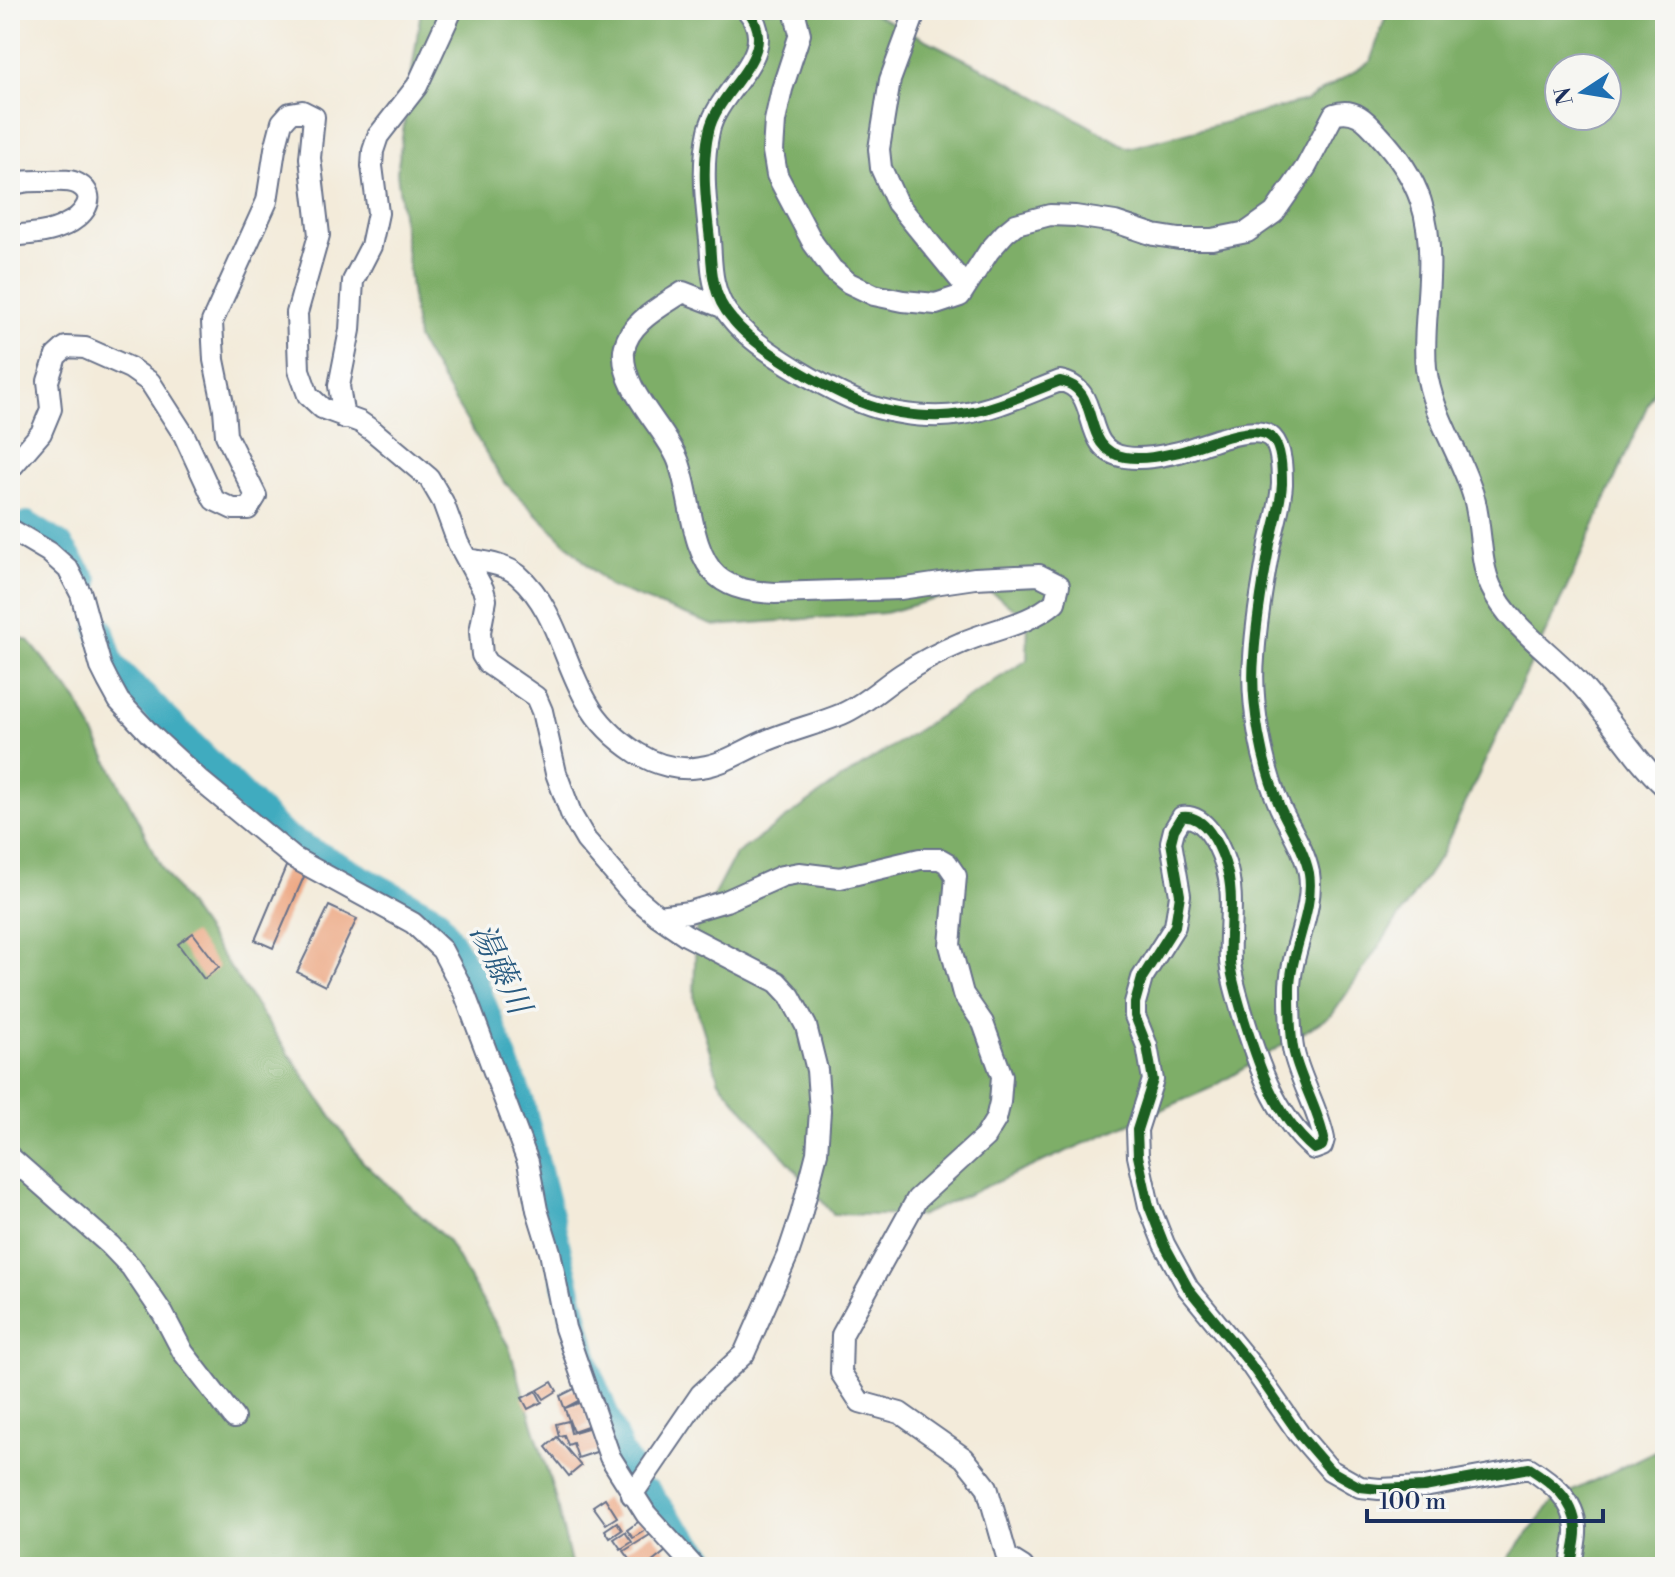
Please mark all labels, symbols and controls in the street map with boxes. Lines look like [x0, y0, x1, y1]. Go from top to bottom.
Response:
north arrow [1543, 52, 1623, 132]
text: N [1550, 84, 1580, 107]
water label: 湯藤川 [461, 917, 540, 1024]
scale bar [1367, 1473, 1603, 1523]
text: 100 m [1379, 1487, 1446, 1517]

